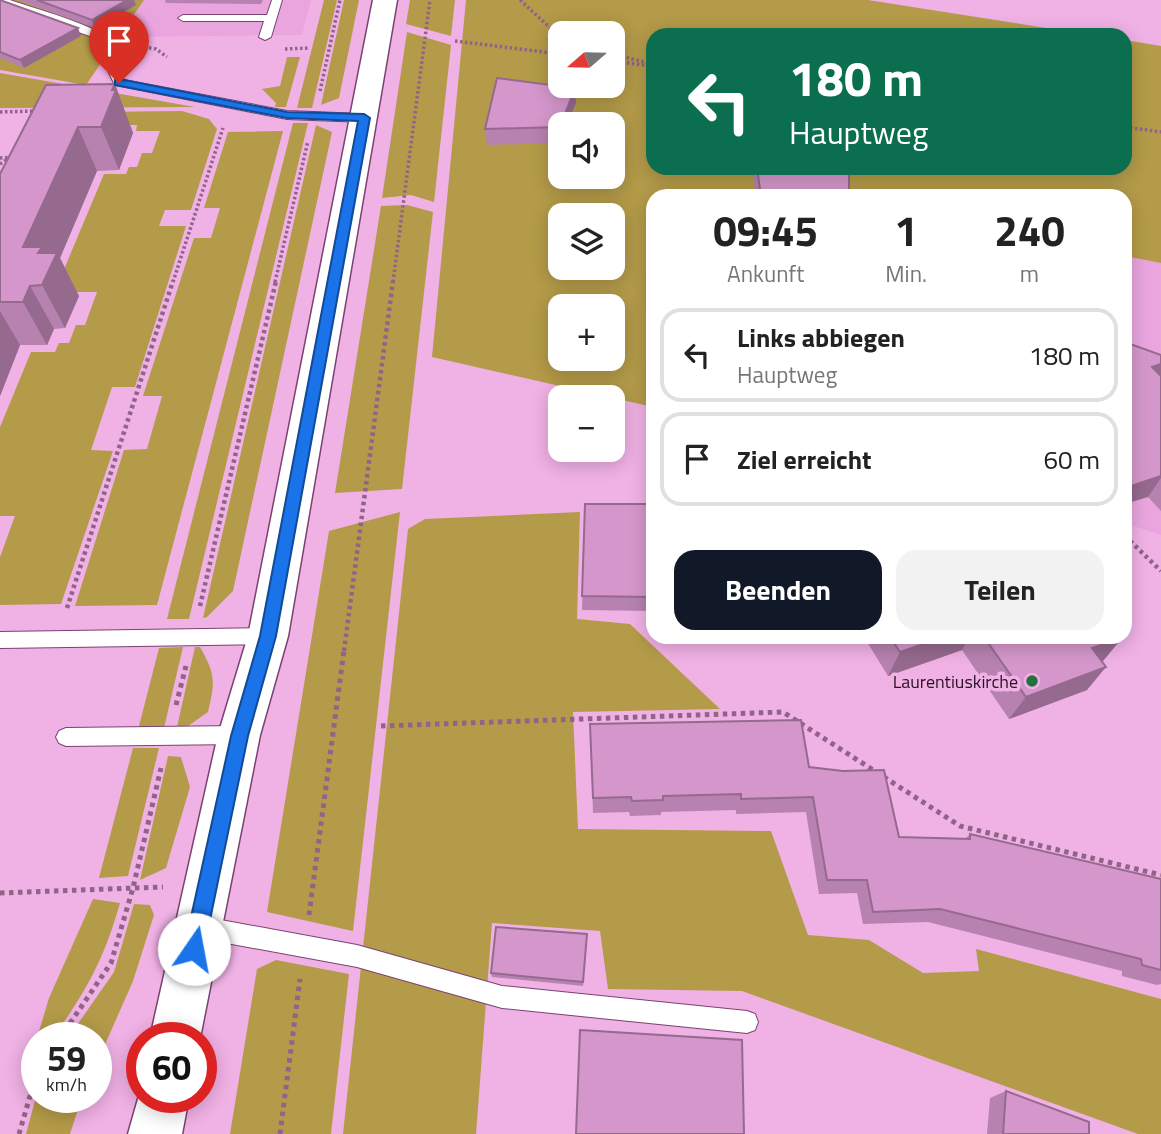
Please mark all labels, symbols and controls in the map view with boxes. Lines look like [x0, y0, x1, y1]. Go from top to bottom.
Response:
pin [89, 11, 149, 83]
north arrow [548, 21, 625, 98]
map controls [548, 21, 625, 462]
icon: arrive [100, 22, 138, 60]
text: 180 m [789, 40, 923, 115]
icon: left [674, 56, 765, 147]
text: Hauptweg [789, 108, 928, 156]
button: sound [548, 112, 625, 189]
text: 09:45 [713, 198, 818, 262]
text: 1 [894, 198, 918, 262]
text: 240 [994, 198, 1065, 262]
button: layers [548, 203, 625, 280]
text: Ankunft [727, 256, 804, 291]
text: Min. [885, 256, 927, 291]
text: m [1020, 256, 1039, 291]
button: + [548, 294, 625, 371]
text: Links abbiegen [737, 318, 905, 357]
icon: left [678, 336, 716, 374]
text: 180 m [1029, 336, 1100, 375]
text: Hauptweg [737, 357, 837, 392]
button: − [548, 385, 625, 462]
icon: arrive [678, 440, 716, 478]
text: Ziel erreicht [737, 440, 872, 479]
text: 60 m [1043, 440, 1100, 479]
button: Beenden [674, 550, 882, 630]
button: Teilen [896, 550, 1104, 630]
place label: Laurentiuskirche [893, 668, 1018, 695]
marker: Laurentiuskirche [1024, 673, 1040, 689]
position arrow [157, 912, 231, 986]
speed limit sign: 60 [126, 1022, 217, 1113]
text: 59 [47, 1031, 86, 1085]
text: km/h [46, 1071, 87, 1098]

